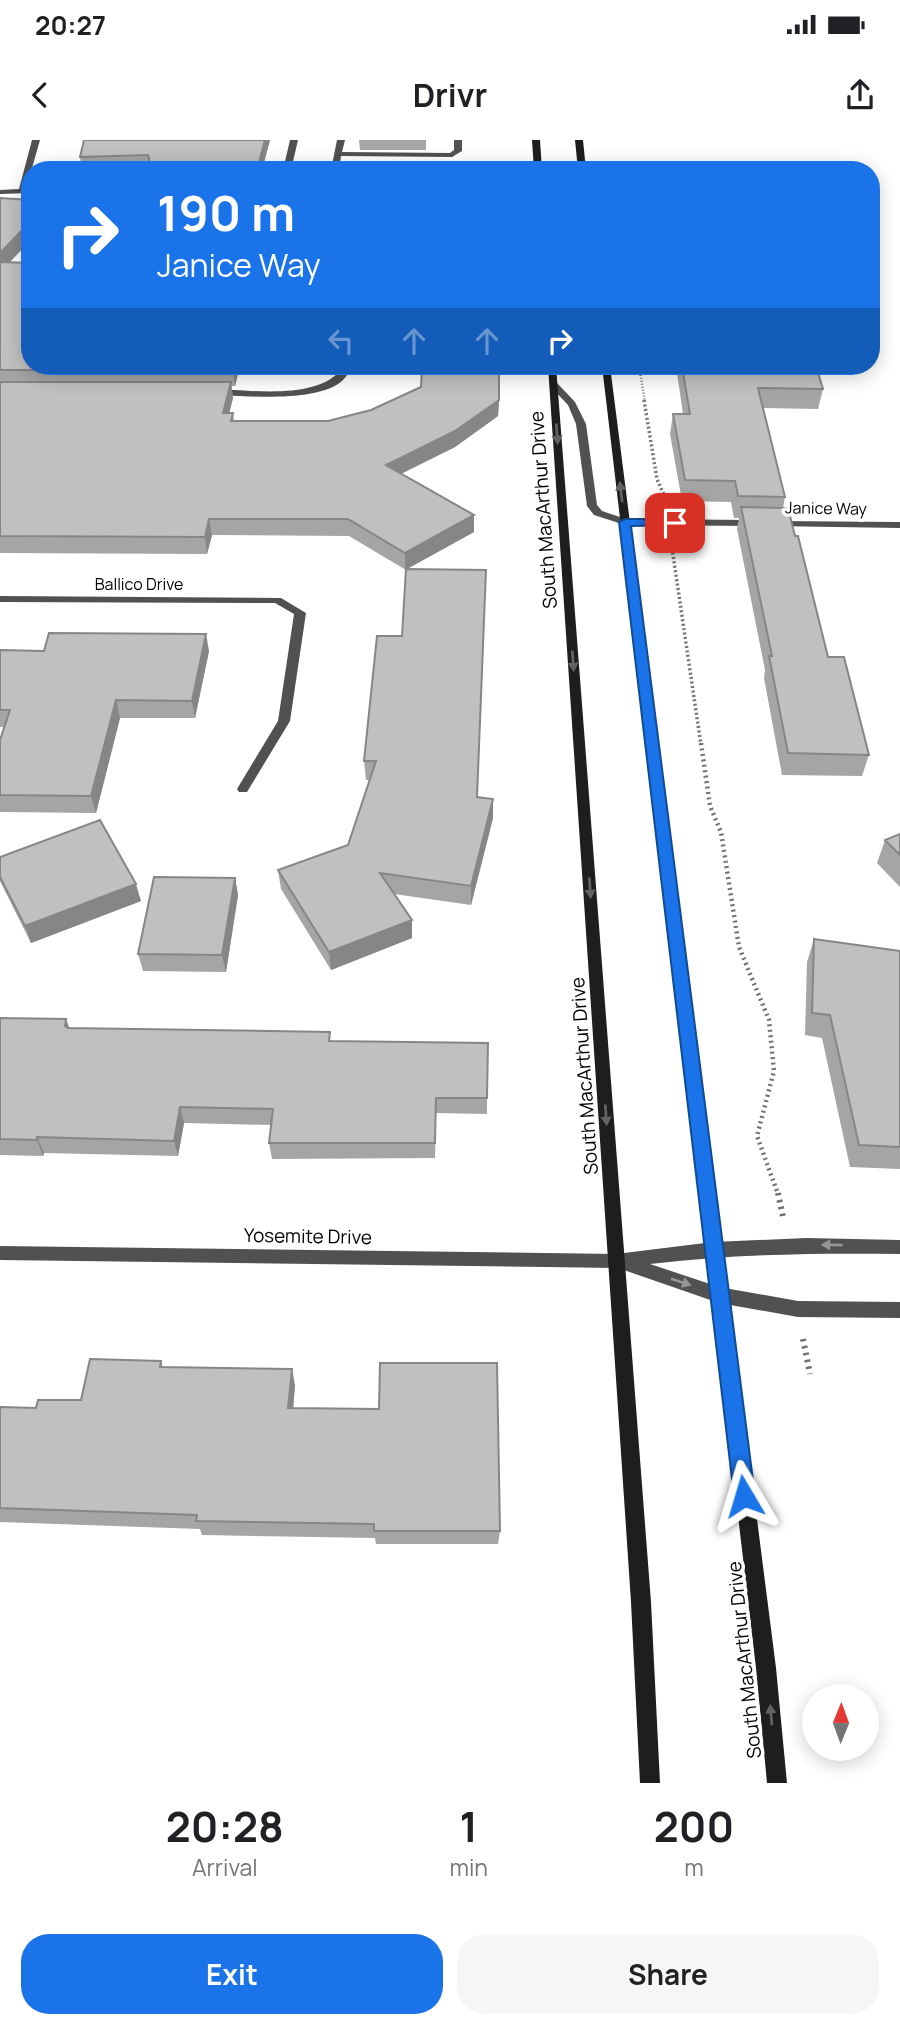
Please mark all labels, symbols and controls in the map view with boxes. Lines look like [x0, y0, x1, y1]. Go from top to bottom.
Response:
text: 20:27 [35, 7, 106, 43]
text: Drivr [413, 73, 487, 117]
icon: back [21, 76, 59, 114]
icon: share [841, 76, 879, 114]
text: 190 m [157, 179, 295, 246]
icon: right [42, 189, 133, 280]
text: Janice Way [157, 243, 321, 287]
icon: left [322, 322, 360, 360]
icon: ahead [395, 322, 433, 360]
icon: ahead [468, 322, 506, 360]
icon: right [541, 322, 579, 360]
street label: South MacArthur Drive [523, 410, 563, 610]
one-way arrow [552, 423, 563, 445]
one-way arrow [616, 481, 627, 503]
pin [645, 493, 705, 553]
street label: Janice Way [785, 496, 868, 520]
icon: arrive [656, 504, 694, 542]
street label: Ballico Drive [95, 573, 183, 595]
one-way arrow [568, 650, 579, 672]
one-way arrow [584, 877, 595, 899]
street label: South MacArthur Drive [564, 976, 604, 1176]
one-way arrow [601, 1104, 612, 1126]
street label: Yosemite Drive [244, 1222, 372, 1250]
one-way arrow [821, 1240, 843, 1251]
one-way arrow [671, 1277, 692, 1288]
position arrow [707, 1459, 781, 1533]
street label: South MacArthur Drive [721, 1560, 767, 1760]
north arrow [802, 1684, 878, 1760]
map controls [802, 1684, 879, 1761]
one-way arrow [765, 1704, 776, 1726]
text: 20:28 [166, 1797, 284, 1855]
text: 1 [460, 1797, 478, 1855]
text: 200 [654, 1797, 734, 1855]
text: Arrival [192, 1851, 258, 1883]
text: min [449, 1851, 488, 1883]
text: m [684, 1851, 704, 1883]
button: Exit [21, 1934, 443, 2014]
button: Share [457, 1934, 879, 2014]

